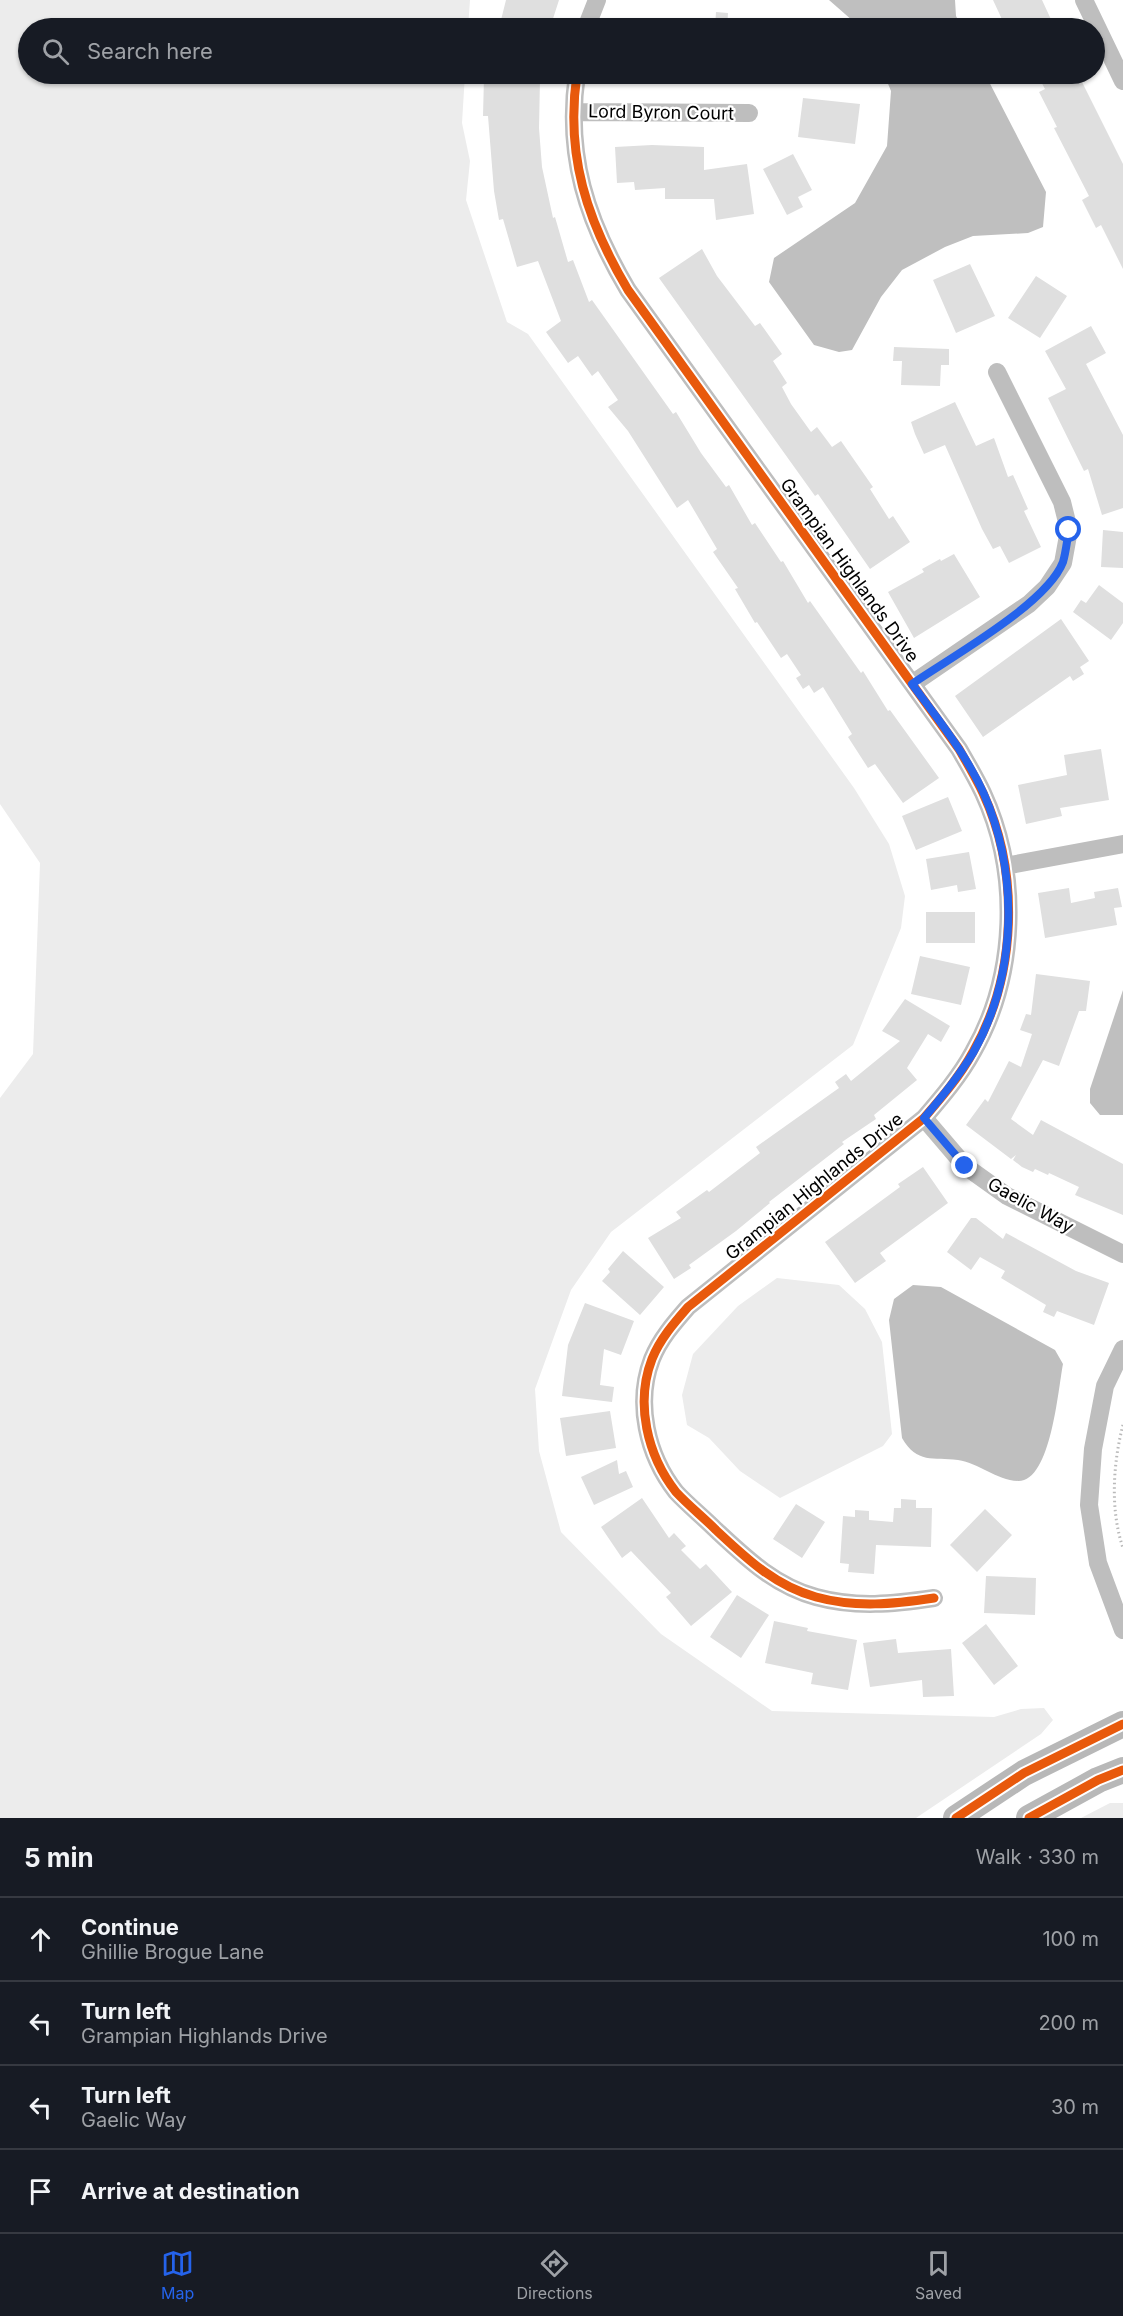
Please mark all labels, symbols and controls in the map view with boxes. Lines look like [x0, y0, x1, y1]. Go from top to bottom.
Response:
search box [18, 18, 1105, 84]
icon: search [39, 35, 72, 68]
text: Search here [87, 38, 213, 64]
street label: Lord Byron Court [588, 100, 734, 124]
street label: Grampian Highlands Drive [776, 474, 924, 666]
route start [1055, 516, 1081, 542]
street label: Grampian Highlands Drive [721, 1108, 907, 1264]
route end [951, 1152, 977, 1178]
street label: Gaelic Way [984, 1173, 1078, 1237]
text: 5 min [24, 1842, 94, 1873]
text: Walk · 330 m [976, 1845, 1099, 1869]
text: Continue [81, 1914, 179, 1940]
icon: ahead [24, 1923, 57, 1956]
text: 100 m [1042, 1927, 1099, 1951]
text: Ghillie Brogue Lane [81, 1940, 264, 1964]
text: Turn left [81, 1998, 171, 2024]
icon: left [24, 2007, 57, 2040]
text: 200 m [1038, 2011, 1099, 2035]
text: Grampian Highlands Drive [81, 2024, 328, 2048]
text: Turn left [81, 2082, 171, 2108]
icon: left [24, 2091, 57, 2124]
text: 30 m [1051, 2095, 1099, 2119]
text: Gaelic Way [81, 2108, 186, 2132]
icon: arrive [24, 2175, 57, 2208]
text: Arrive at destination [81, 2178, 300, 2204]
tab: Map [161, 2247, 194, 2303]
tab: Directions [517, 2247, 593, 2303]
tab: Saved [915, 2247, 962, 2303]

